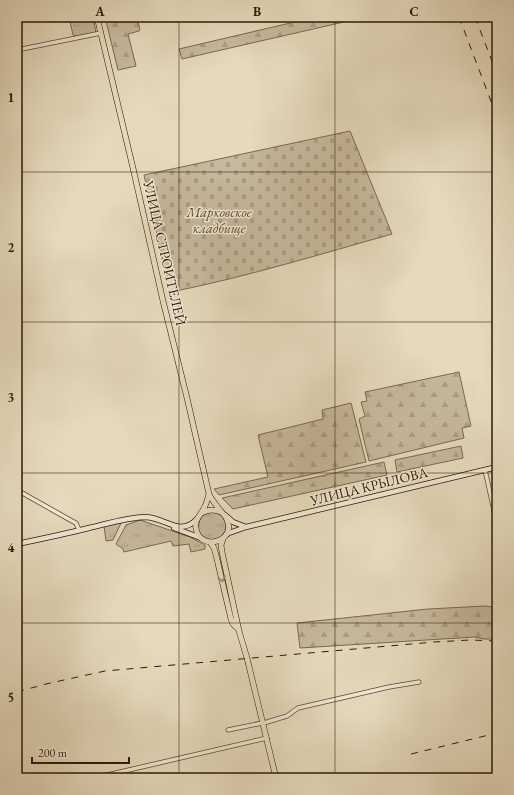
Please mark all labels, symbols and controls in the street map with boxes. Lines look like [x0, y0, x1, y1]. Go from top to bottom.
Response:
text: A [94, 3, 105, 20]
text: B [253, 3, 261, 20]
text: C [409, 3, 419, 20]
text: 1 [8, 89, 15, 106]
street label: УЛИЦА СТРОИТЕЛЕЙ [139, 178, 191, 328]
park label: Марковское кладбище [185, 203, 252, 237]
text: 2 [8, 239, 15, 256]
text: 3 [8, 389, 15, 406]
street label: УЛИЦА КРЫЛОВА [307, 463, 430, 510]
text: 4 [8, 539, 15, 556]
one-way arrow [217, 576, 225, 582]
text: 5 [8, 689, 14, 706]
scale bar [32, 739, 129, 765]
text: 200 m [38, 745, 68, 761]

